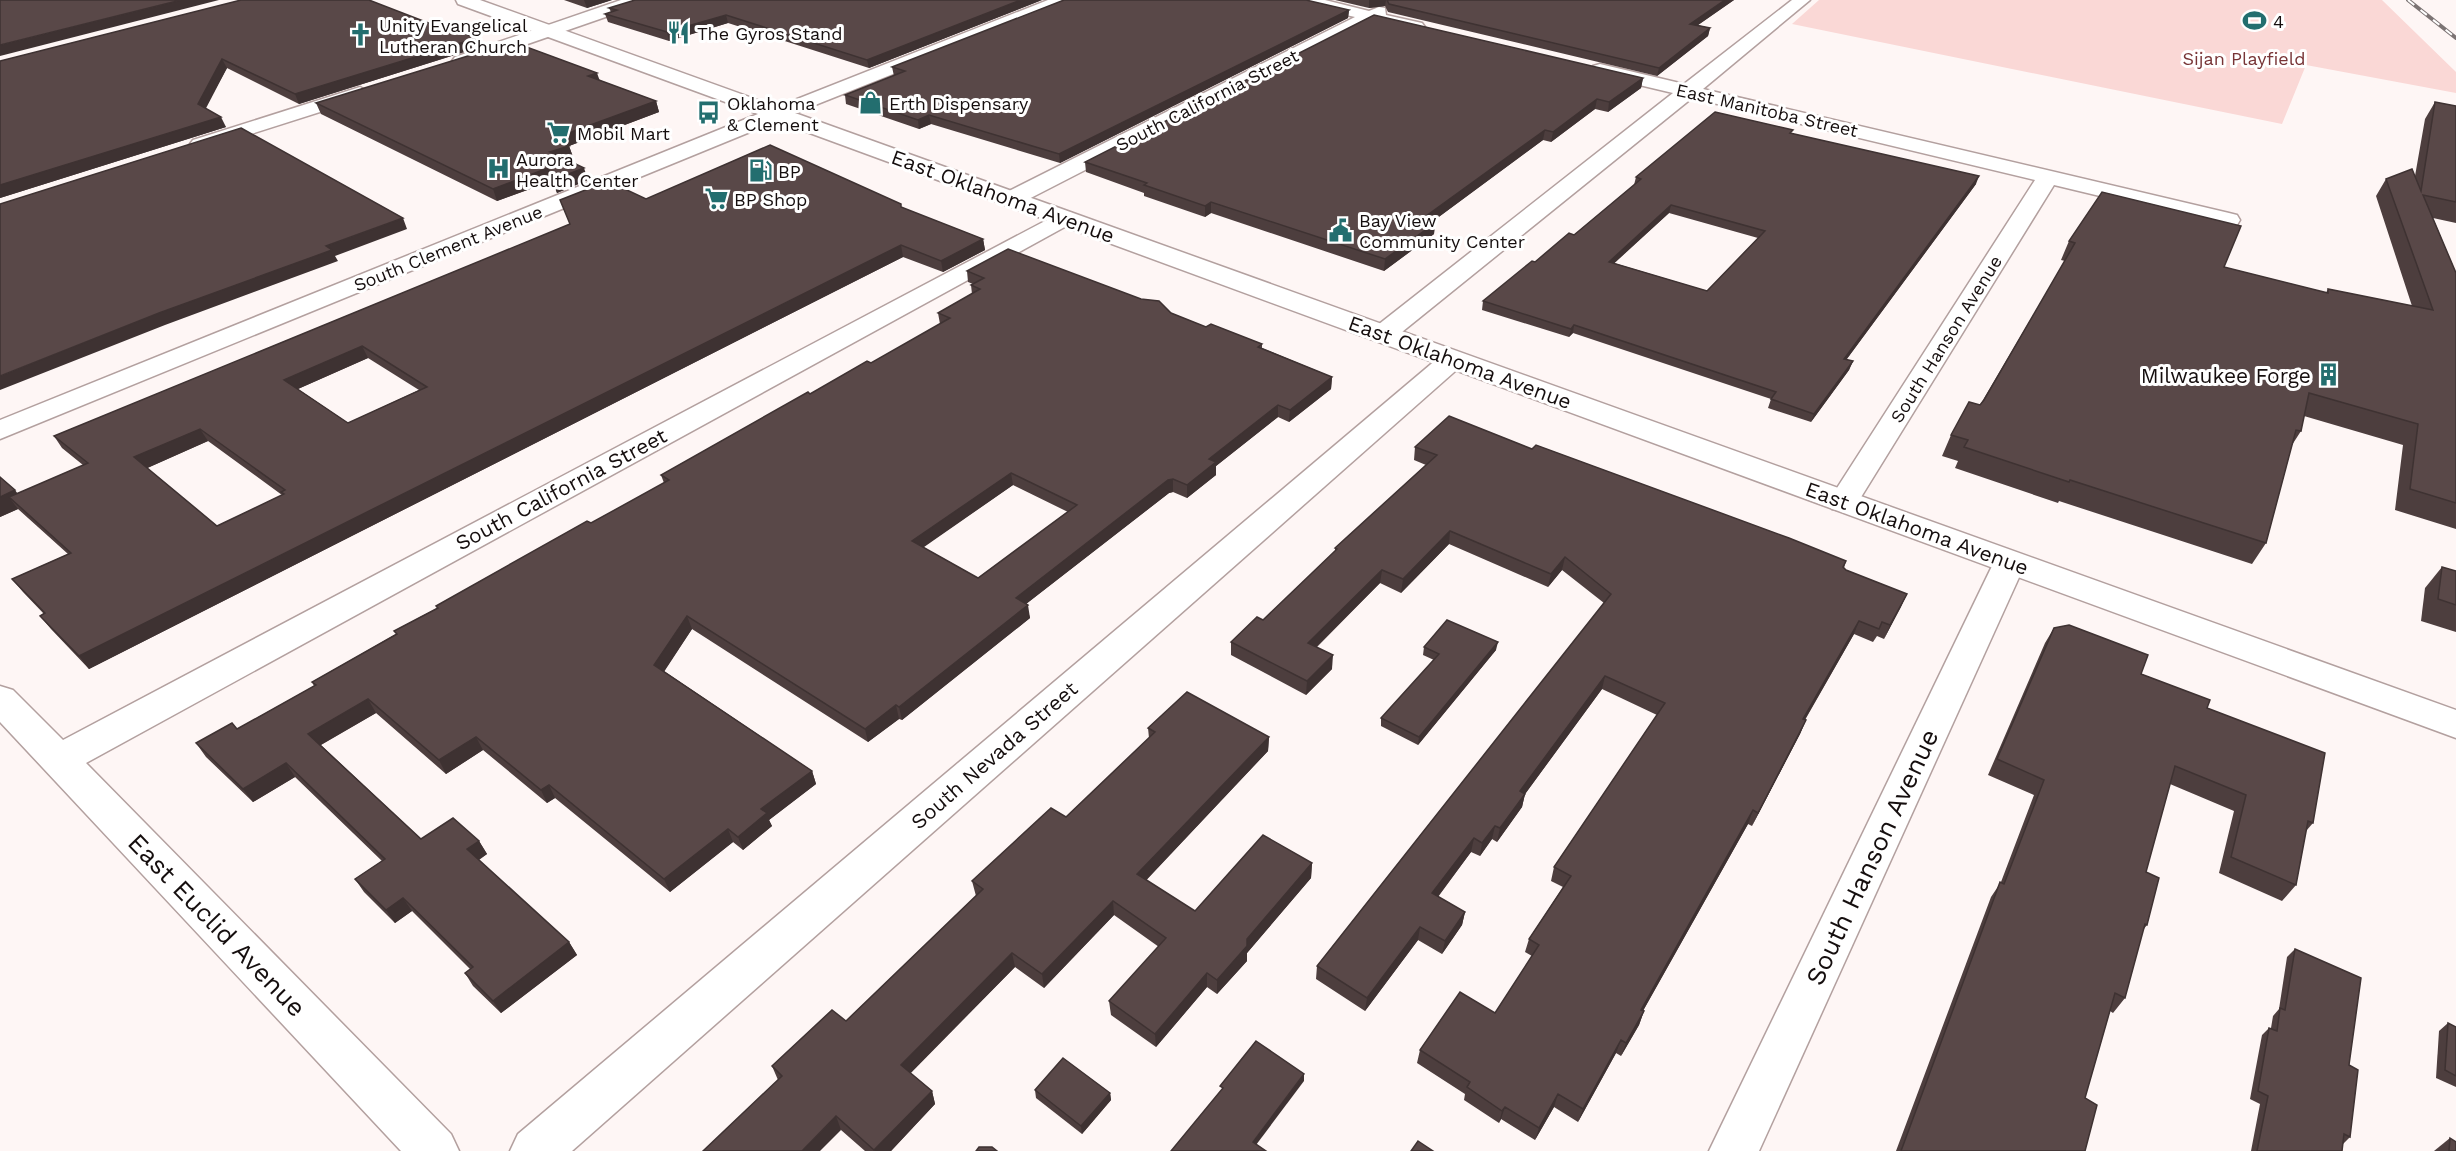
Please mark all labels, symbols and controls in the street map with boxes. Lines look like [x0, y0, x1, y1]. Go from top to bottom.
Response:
sports icon: 4 [2242, 8, 2268, 34]
place label: 4 [2273, 11, 2284, 32]
place label: Unity Evangelical Lutheran Church [379, 15, 528, 57]
restaurant icon: The Gyros Stand [666, 20, 692, 46]
church icon: Unity Evangelical Lutheran Church [348, 22, 374, 48]
place label: The Gyros Stand [697, 23, 843, 44]
street label: South California Street [1112, 45, 1302, 155]
park label: Sijan Playfield [2183, 48, 2305, 69]
street label: East Manitoba Street [1674, 79, 1860, 141]
shop icon: Erth Dispensary [858, 90, 884, 116]
place label: Oklahoma & Clement [727, 93, 819, 135]
place label: Erth Dispensary [889, 93, 1029, 114]
bus stop icon: Oklahoma & Clement [696, 100, 722, 126]
supermarket icon: Mobil Mart [546, 120, 572, 146]
place label: Mobil Mart [577, 123, 670, 144]
street label: East Oklahoma Avenue [888, 144, 1118, 248]
place label: Aurora Health Center [516, 149, 639, 191]
hospital icon: Aurora Health Center [485, 156, 511, 182]
fuel station icon: BP [747, 158, 773, 184]
place label: BP [778, 161, 801, 182]
supermarket icon: BP Shop [703, 186, 729, 212]
place label: BP Shop [734, 189, 807, 210]
street label: South Clement Avenue [351, 200, 545, 296]
place label: Bay View Community Center [1359, 210, 1525, 252]
public building icon: Bay View Community Center [1328, 217, 1354, 243]
street label: South Hanson Avenue [1886, 252, 2006, 426]
street label: East Oklahoma Avenue [1345, 310, 1575, 414]
building icon: Milwaukee Forge [2316, 362, 2342, 388]
place label: Milwaukee Forge [2141, 363, 2311, 388]
street label: South California Street [451, 423, 671, 555]
street label: East Oklahoma Avenue [1802, 476, 2032, 580]
street label: South Nevada Street [906, 676, 1083, 834]
street label: South Hanson Avenue [1799, 724, 1945, 990]
street label: East Euclid Avenue [122, 827, 312, 1023]

